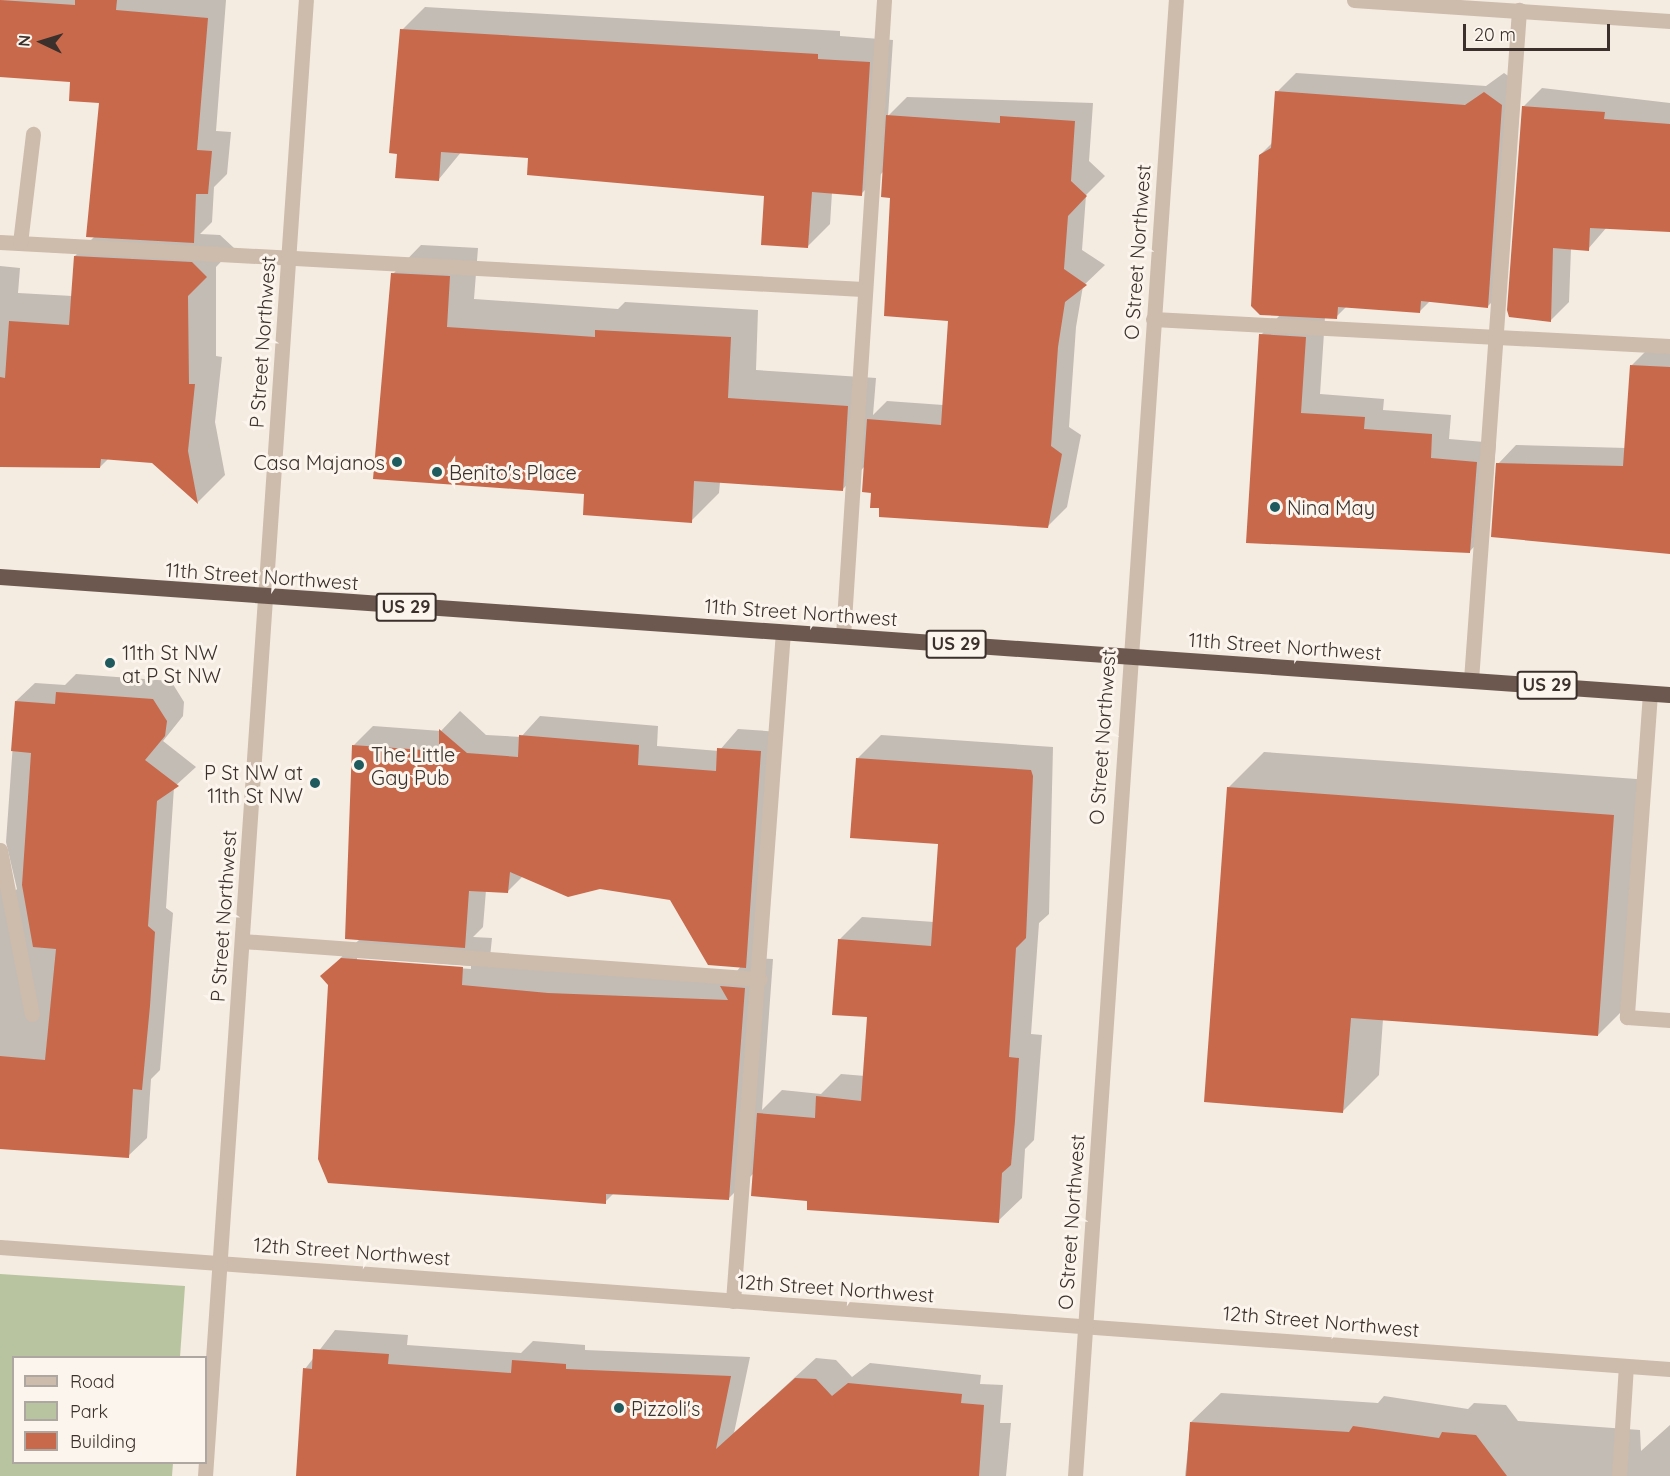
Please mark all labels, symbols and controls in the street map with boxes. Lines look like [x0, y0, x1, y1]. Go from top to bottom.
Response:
north arrow [12, 12, 72, 72]
scale bar [1466, 12, 1613, 50]
text: 20 m [1474, 23, 1516, 46]
text: N [14, 34, 34, 47]
street label: O Street Northwest [1119, 163, 1155, 341]
street label: P Street Northwest [244, 255, 280, 429]
place label: Casa Majanos [254, 450, 385, 474]
marker: Casa Majanos [390, 455, 404, 469]
place label: Benito's Place [449, 460, 577, 484]
marker: Benito's Place [430, 465, 444, 479]
place label: Nina May [1287, 495, 1375, 519]
marker: Nina May [1268, 500, 1282, 514]
street label: 11th Street Northwest [165, 557, 359, 595]
road number: US 29 [374, 592, 438, 622]
street label: 11th Street Northwest [704, 593, 898, 631]
street label: 11th Street Northwest [1188, 627, 1382, 665]
road number: US 29 [924, 629, 988, 659]
place label: 11th St NW at P St NW [122, 640, 221, 687]
street label: O Street Northwest [1084, 648, 1120, 826]
marker: 11th St NW at P St NW [103, 656, 117, 670]
road number: US 29 [1516, 670, 1578, 700]
place label: The Little Gay Pub [371, 742, 455, 789]
marker: The Little Gay Pub [352, 758, 366, 772]
place label: P St NW at 11th St NW [204, 760, 303, 807]
marker: P St NW at 11th St NW [308, 776, 322, 790]
street label: P Street Northwest [205, 829, 241, 1003]
street label: O Street Northwest [1053, 1133, 1089, 1311]
street label: 12th Street Northwest [253, 1232, 451, 1270]
street label: 12th Street Northwest [737, 1269, 935, 1307]
street label: 12th Street Northwest [1222, 1300, 1420, 1342]
legend [12, 1356, 207, 1464]
text: Road [70, 1370, 115, 1393]
place label: Pizzoli's [631, 1396, 700, 1420]
text: Park [70, 1400, 108, 1423]
marker: Pizzoli's [612, 1401, 626, 1415]
text: Building [70, 1430, 136, 1453]

